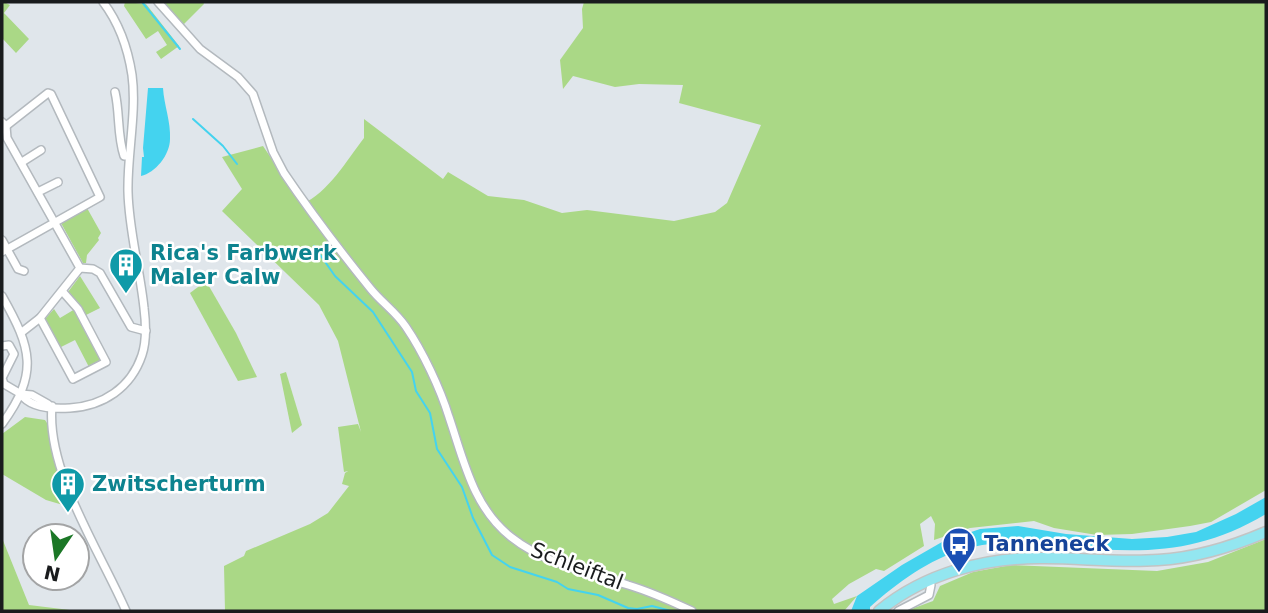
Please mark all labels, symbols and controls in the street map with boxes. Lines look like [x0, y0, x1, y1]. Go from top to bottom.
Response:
place label: Rica's Farbwerk Maler Calw [150, 241, 338, 289]
building icon: Rica's Farbwerk Maler Calw [107, 246, 145, 295]
building icon: Zwitscherturm [49, 465, 87, 514]
place label: Zwitscherturm [92, 472, 266, 496]
north arrow [21, 522, 91, 592]
bus stop icon: Tanneneck [940, 525, 978, 574]
place label: Tanneneck [984, 532, 1111, 556]
street label: Schleiftal [528, 537, 626, 595]
text: N [42, 561, 62, 586]

